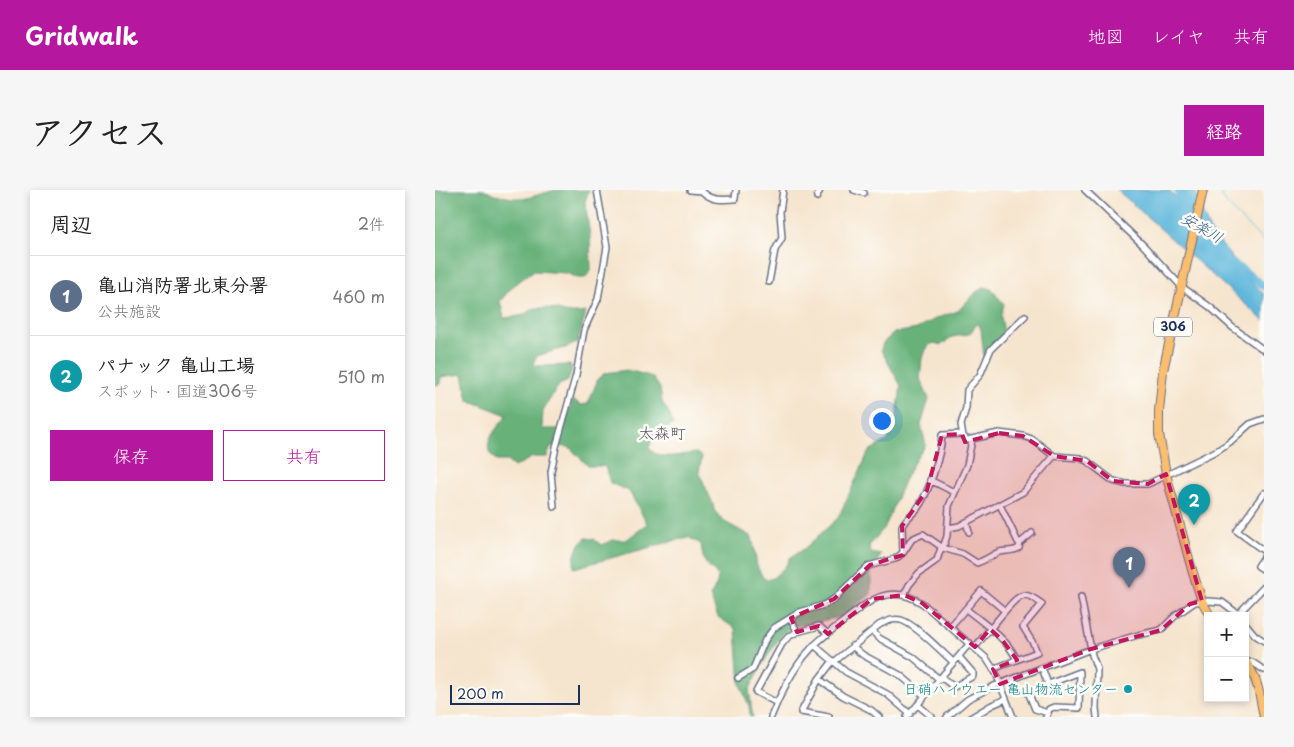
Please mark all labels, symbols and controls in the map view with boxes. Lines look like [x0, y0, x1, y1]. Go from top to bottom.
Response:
text: Gridwalk [25, 17, 138, 53]
text: 地図 [1088, 22, 1124, 49]
text: レイヤ [1152, 22, 1205, 49]
text: 共有 [1233, 22, 1269, 49]
text: アクセス [30, 104, 168, 157]
button: 経路 [1184, 105, 1264, 156]
water label: 安楽川 [1178, 205, 1228, 248]
text: 周辺 [50, 207, 92, 239]
text: 2件 [358, 211, 385, 235]
text: 亀山消防署北東分署 [97, 270, 268, 298]
text: 1 [62, 284, 70, 308]
text: 460 m [333, 284, 385, 308]
text: 公共施設 [97, 298, 161, 322]
road number: 306 [1154, 318, 1192, 336]
text: パナック 亀山工場 [97, 350, 255, 378]
text: 2 [60, 364, 72, 388]
text: 510 m [337, 364, 385, 388]
text: スポット · 国道306号 [97, 378, 257, 402]
your location [869, 408, 895, 434]
district label: 太森町 [638, 420, 686, 444]
button: 保存 [50, 430, 213, 481]
button: 共有 [223, 430, 385, 481]
pin: 2 [1178, 484, 1210, 525]
pin: 1 [1113, 547, 1145, 588]
map controls [1204, 612, 1249, 702]
button: + [1204, 612, 1249, 657]
button: − [1204, 657, 1249, 702]
place label: 日硝ハイウエー 亀山物流センター [904, 678, 1118, 699]
scale bar [450, 682, 580, 705]
text: 200 m [457, 683, 504, 704]
marker: 日硝ハイウエー 亀山物流センター [1122, 683, 1134, 695]

